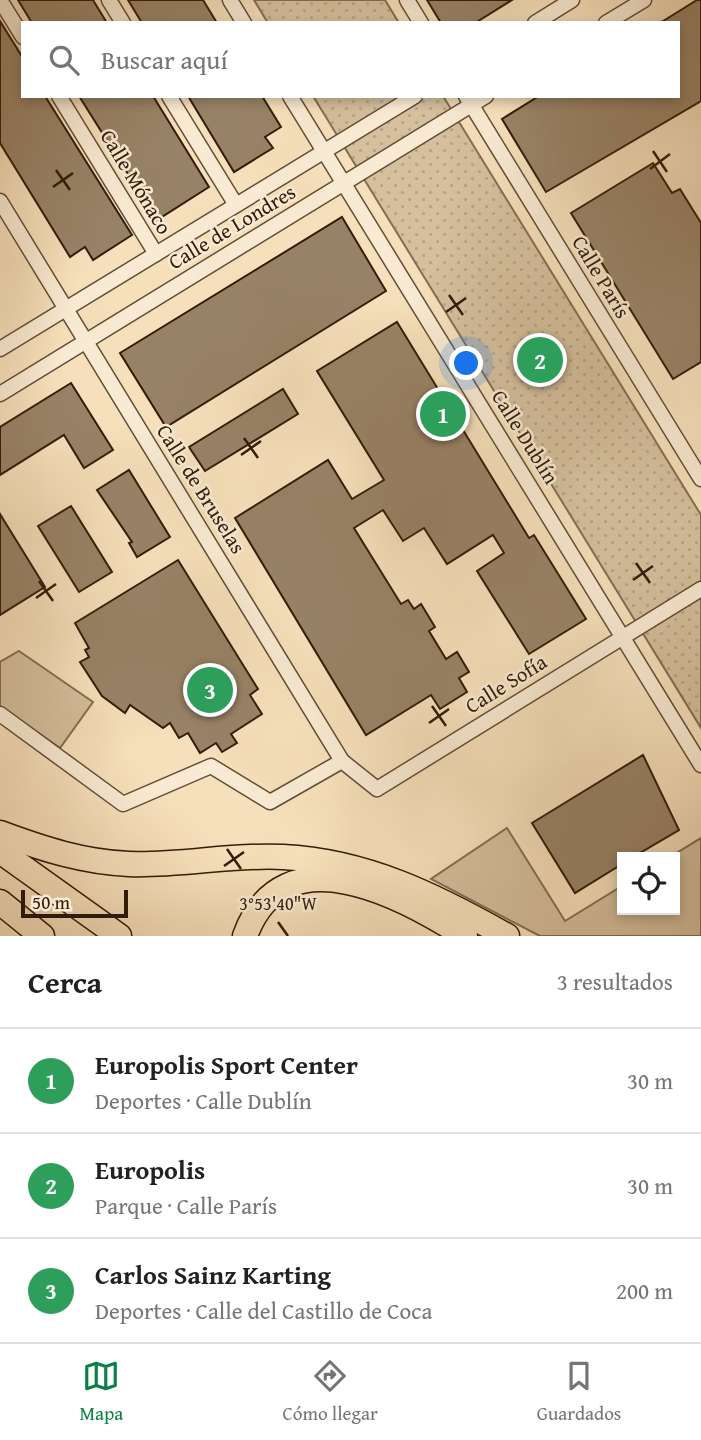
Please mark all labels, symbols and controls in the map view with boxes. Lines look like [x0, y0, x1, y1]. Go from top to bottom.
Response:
search box [21, 21, 680, 98]
text: Buscar aquí [101, 40, 228, 79]
icon: search [45, 41, 83, 79]
street label: Calle Mónaco [93, 123, 180, 240]
street label: Calle de Londres [162, 176, 301, 277]
street label: Calle París [565, 229, 638, 324]
pin: 2 [517, 334, 563, 386]
your location [449, 346, 483, 380]
street label: Calle Dublín [484, 383, 567, 490]
pin: 1 [420, 388, 466, 440]
street label: Calle de Bruselas [149, 418, 254, 560]
street label: Calle Sofía [459, 646, 553, 721]
pin: 3 [187, 664, 233, 716]
map controls [617, 852, 680, 915]
button: locate [617, 852, 680, 915]
scale bar [21, 887, 128, 919]
text: 50 m [32, 888, 70, 916]
text: 3°53'40"W [239, 890, 318, 917]
text: Cerca [28, 960, 102, 1004]
text: 3 resultados [557, 965, 673, 998]
text: Europolis Sport Center [95, 1045, 358, 1084]
text: 1 [45, 1064, 57, 1097]
text: 30 m [627, 1064, 673, 1097]
text: Deportes · Calle Dublín [95, 1084, 312, 1117]
text: Europolis [95, 1150, 205, 1189]
text: 2 [45, 1169, 57, 1202]
text: 30 m [627, 1169, 673, 1202]
text: Parque · Calle París [95, 1189, 277, 1222]
text: Carlos Sainz Karting [95, 1255, 331, 1294]
text: 3 [45, 1274, 57, 1307]
text: 200 m [616, 1274, 673, 1307]
text: Deportes · Calle del Castillo de Coca [95, 1294, 432, 1327]
tab: Mapa [80, 1357, 123, 1427]
tab: Cómo llegar [282, 1357, 378, 1427]
tab: Guardados [537, 1357, 621, 1427]

